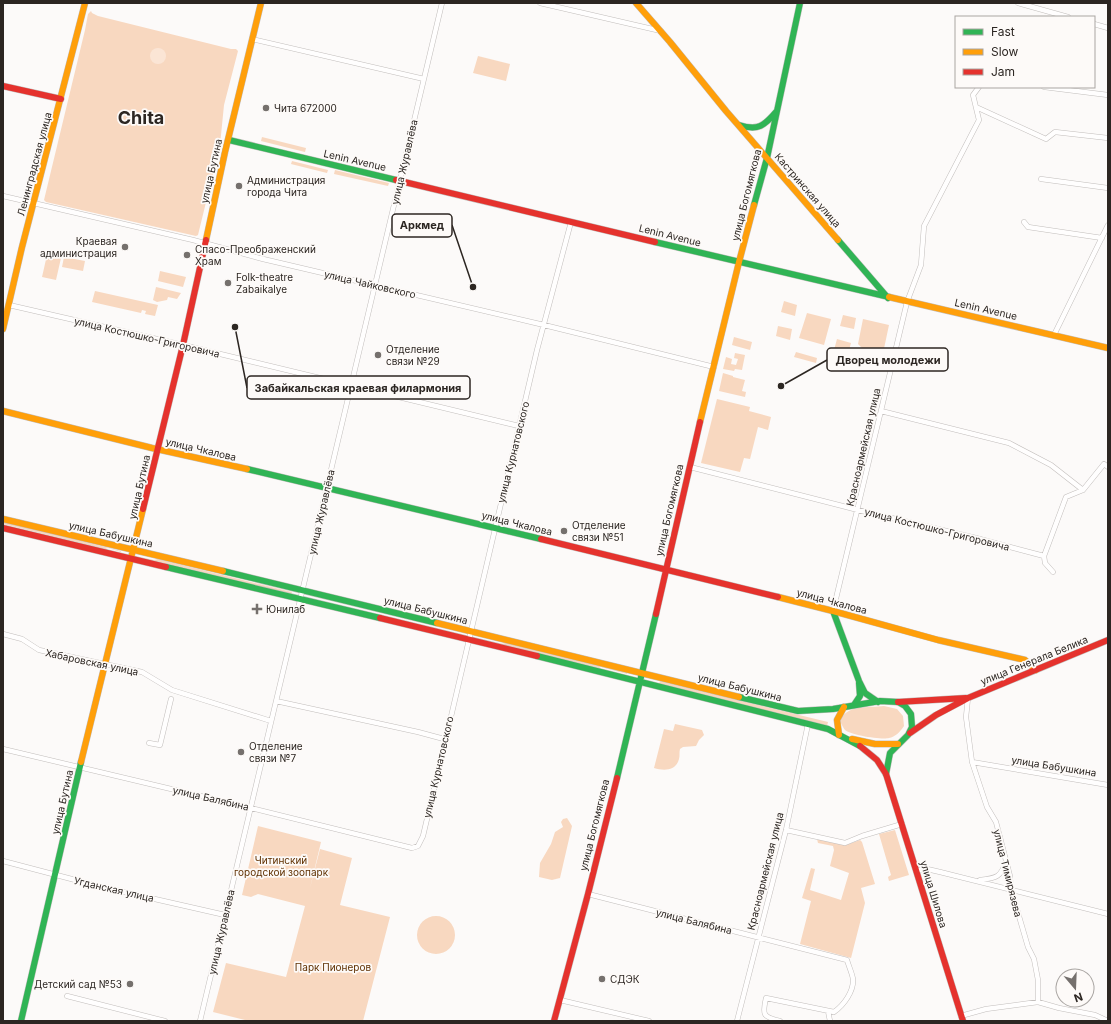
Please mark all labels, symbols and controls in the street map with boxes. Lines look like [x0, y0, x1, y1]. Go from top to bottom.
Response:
legend [955, 16, 1095, 88]
text: Fast [991, 24, 1015, 39]
text: Slow [991, 44, 1019, 59]
text: Jam [991, 64, 1015, 79]
place label: Чита 672000 [274, 102, 337, 114]
marker: Чита 672000 [261, 103, 271, 113]
district label: Chita [118, 107, 164, 128]
street label: Ленинградская улица [14, 111, 54, 217]
street label: улица Журавлёва [388, 118, 420, 206]
street label: улица Бутина [198, 138, 224, 204]
street label: Lenin Avenue [323, 147, 388, 173]
street label: улица Богомягкова [729, 148, 763, 242]
street label: Кастринская улица [773, 150, 843, 230]
place label: Администрация города Чита [247, 174, 325, 198]
marker: Администрация города Чита [234, 181, 244, 191]
callout: Аркмед [392, 214, 452, 237]
text: Аркмед [400, 218, 445, 232]
street label: Lenin Avenue [638, 221, 702, 249]
place label: Краевая администрация [40, 235, 117, 259]
marker: Краевая администрация [120, 242, 130, 252]
place label: Спасо-Преображенский Храм [195, 243, 316, 267]
marker: Спасо-Преображенский Храм [182, 250, 192, 260]
street label: улица Чайковского [323, 268, 417, 300]
place label: Folk-theatre Zabaikalye [236, 271, 293, 295]
marker: Folk-theatre Zabaikalye [223, 278, 233, 288]
street label: Lenin Avenue [954, 296, 1019, 322]
street label: улица Костюшко-Григоровича [73, 314, 221, 360]
place label: Отделение связи №29 [386, 343, 440, 367]
callout: Дворец молодежи [827, 348, 948, 371]
marker: Отделение связи №29 [373, 350, 383, 360]
text: Дворец молодежи [835, 353, 941, 367]
callout: Забайкальская краевая филармония [247, 376, 470, 399]
text: Забайкальская краевая филармония [255, 381, 461, 395]
street label: Красноармейская улица [844, 387, 882, 507]
street label: улица Курнатовского [495, 400, 531, 504]
street label: улица Чкалова [164, 435, 238, 463]
street label: улица Бутина [126, 454, 152, 520]
street label: улица Богомягкова [653, 463, 685, 557]
street label: улица Журавлёва [305, 468, 337, 556]
street label: улица Костюшко-Григоровича [863, 505, 1011, 553]
street label: улица Чкалова [480, 508, 554, 538]
street label: улица Бабушкина [68, 518, 154, 550]
place label: Отделение связи №51 [572, 519, 626, 543]
marker: Отделение связи №51 [559, 526, 569, 536]
street label: улица Чкалова [796, 586, 868, 616]
street label: улица Бабушкина [383, 594, 469, 626]
marker: Юнилаб [251, 603, 263, 615]
place label: Юнилаб [266, 603, 305, 615]
street label: улица Генерала Белика [979, 633, 1089, 687]
street label: Хабаровская улица [44, 646, 140, 678]
street label: улица Бабушкина [697, 671, 783, 703]
street label: улица Курнатовского [420, 715, 456, 819]
place label: Отделение связи №7 [249, 740, 303, 764]
marker: Отделение связи №7 [236, 747, 246, 757]
street label: улица Бабушкина [1011, 753, 1097, 779]
street label: улица Бутина [49, 769, 75, 835]
street label: улица Богомягкова [577, 778, 611, 872]
street label: улица Балябина [172, 783, 250, 813]
street label: Красноармейская улица [745, 811, 785, 931]
street label: улица Тимирязева [991, 828, 1025, 918]
park label: Читинский городской зоопарк [234, 854, 329, 878]
street label: улица Шилова [918, 859, 950, 929]
street label: Угданская улица [73, 874, 155, 904]
street label: улица Журавлёва [205, 888, 237, 976]
street label: улица Балябина [655, 906, 733, 936]
park label: Парк Пионеров [295, 961, 371, 973]
north arrow [1055, 968, 1095, 1008]
place label: СДЭК [610, 973, 640, 985]
marker: СДЭК [597, 974, 607, 984]
place label: Детский сад №53 [34, 978, 122, 990]
marker: Детский сад №53 [125, 979, 135, 989]
text: N [1072, 989, 1085, 1005]

